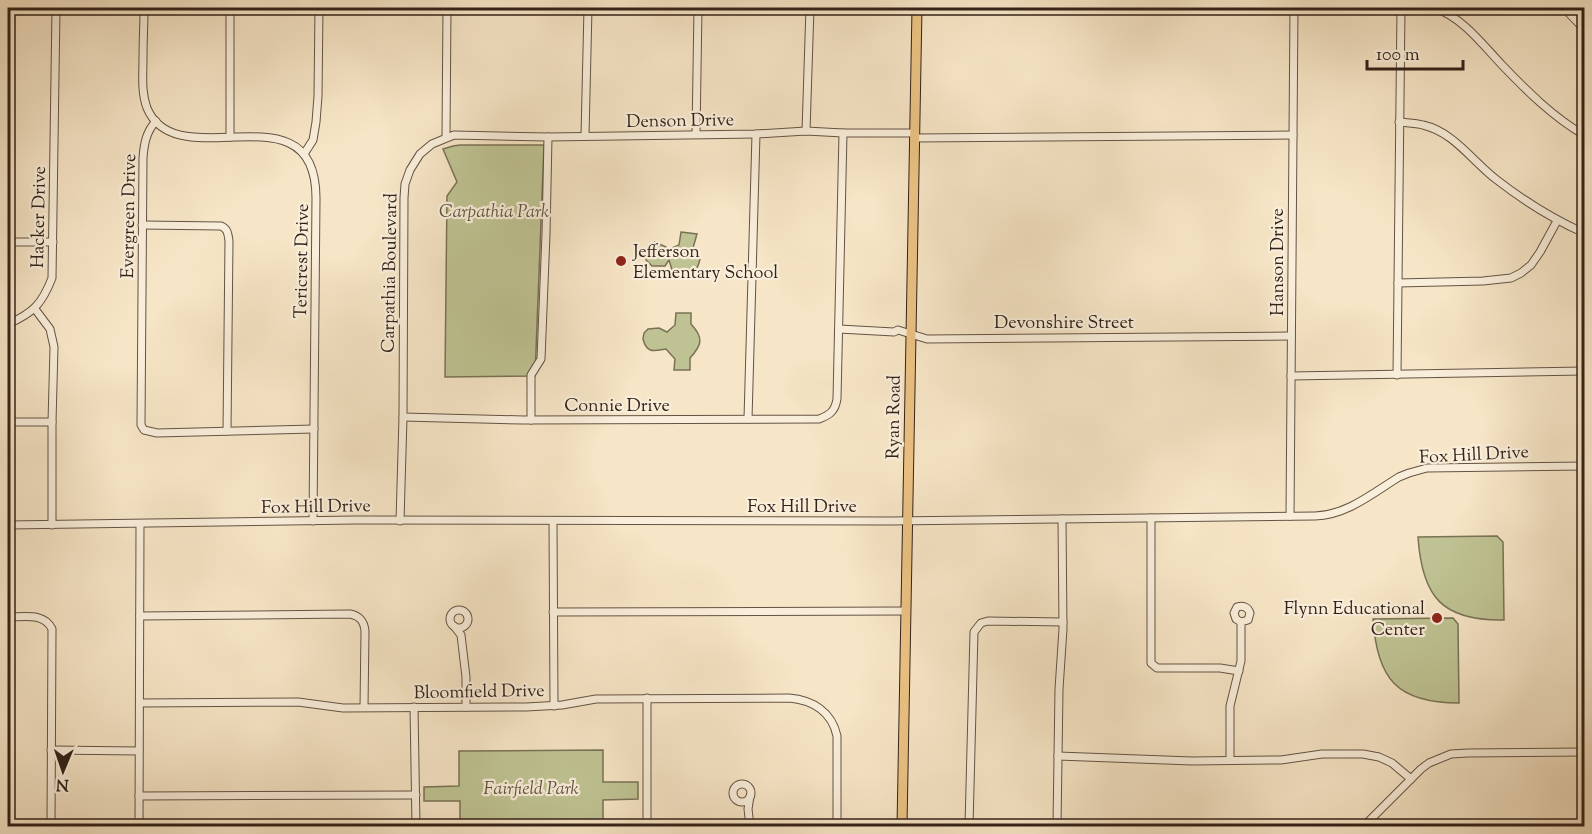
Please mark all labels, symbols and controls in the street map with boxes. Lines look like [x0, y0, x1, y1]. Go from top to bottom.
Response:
scale bar [1367, 33, 1463, 71]
text: 100 m [1376, 43, 1420, 69]
street label: Denson Drive [626, 108, 734, 136]
street label: Evergreen Drive [116, 153, 144, 279]
street label: Hacker Drive [26, 166, 54, 268]
street label: Carpathia Boulevard [377, 193, 405, 353]
park label: Carpathia Park [439, 200, 549, 226]
street label: Tericrest Drive [289, 203, 317, 319]
street label: Hanson Drive [1266, 208, 1292, 316]
place label: Jefferson Elementary School [632, 240, 778, 287]
marker: Jefferson Elementary School [614, 254, 628, 268]
street label: Devonshire Street [994, 311, 1134, 337]
street label: Ryan Road [881, 375, 909, 459]
street label: Connie Drive [564, 394, 670, 420]
street label: Fox Hill Drive [1419, 440, 1530, 472]
street label: Fox Hill Drive [261, 494, 371, 522]
street label: Fox Hill Drive [747, 495, 857, 521]
place label: Flynn Educational Center [1284, 597, 1425, 644]
marker: Flynn Educational Center [1430, 611, 1444, 625]
street label: Bloomfield Drive [413, 679, 545, 707]
north arrow [33, 741, 93, 801]
text: N [56, 772, 69, 795]
park label: Fairfield Park [483, 777, 579, 803]

